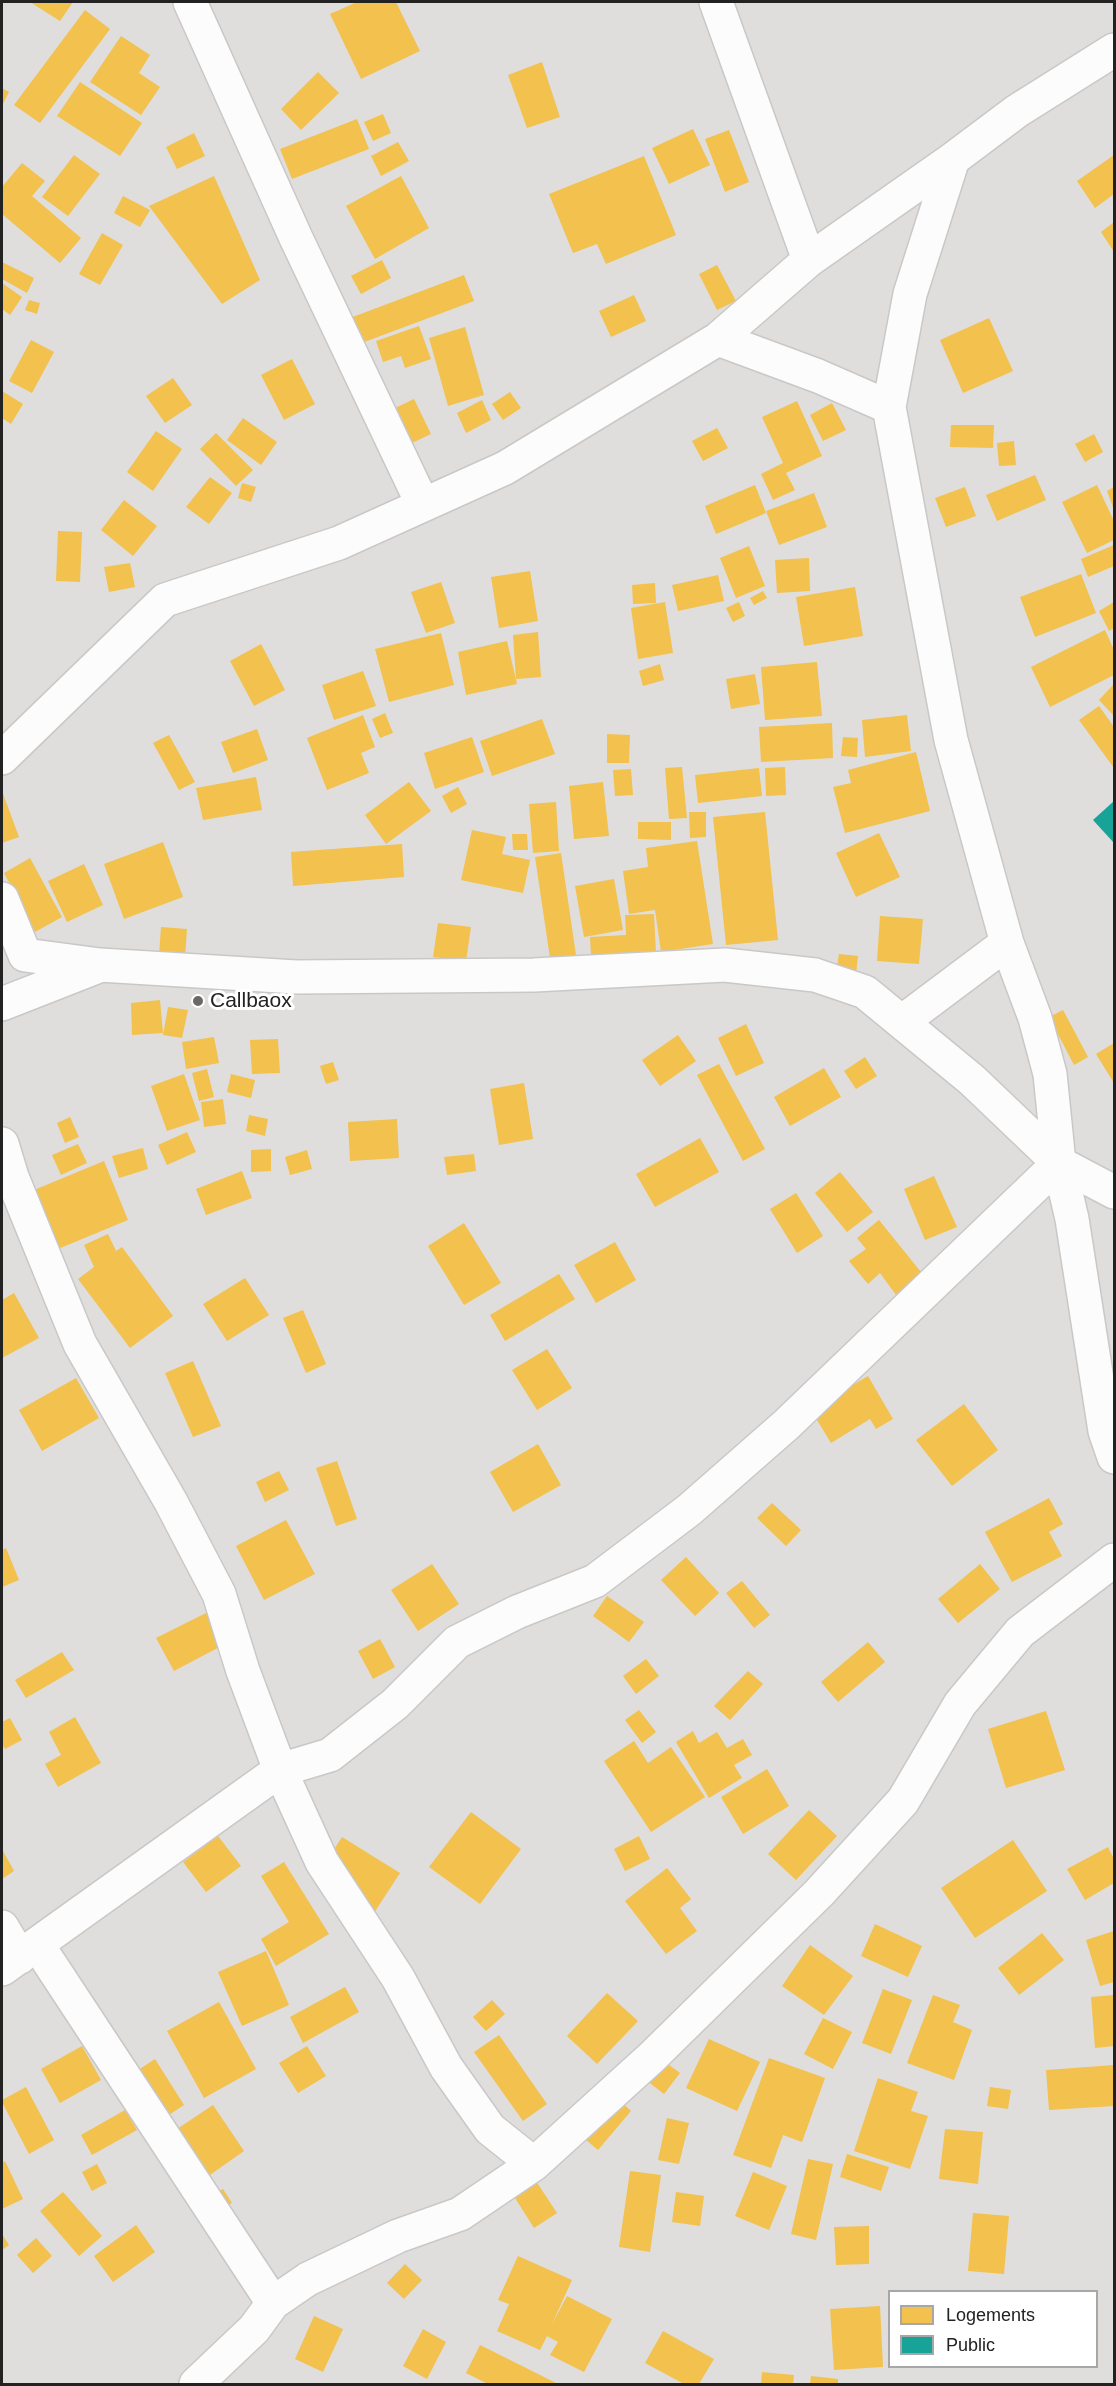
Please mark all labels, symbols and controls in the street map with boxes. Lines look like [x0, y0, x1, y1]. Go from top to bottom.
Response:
place label: Callbaox [210, 988, 292, 1014]
marker: Callbaox [191, 994, 205, 1008]
legend [888, 2290, 1098, 2368]
text: Logements [946, 2305, 1035, 2325]
text: Public [946, 2335, 995, 2355]

